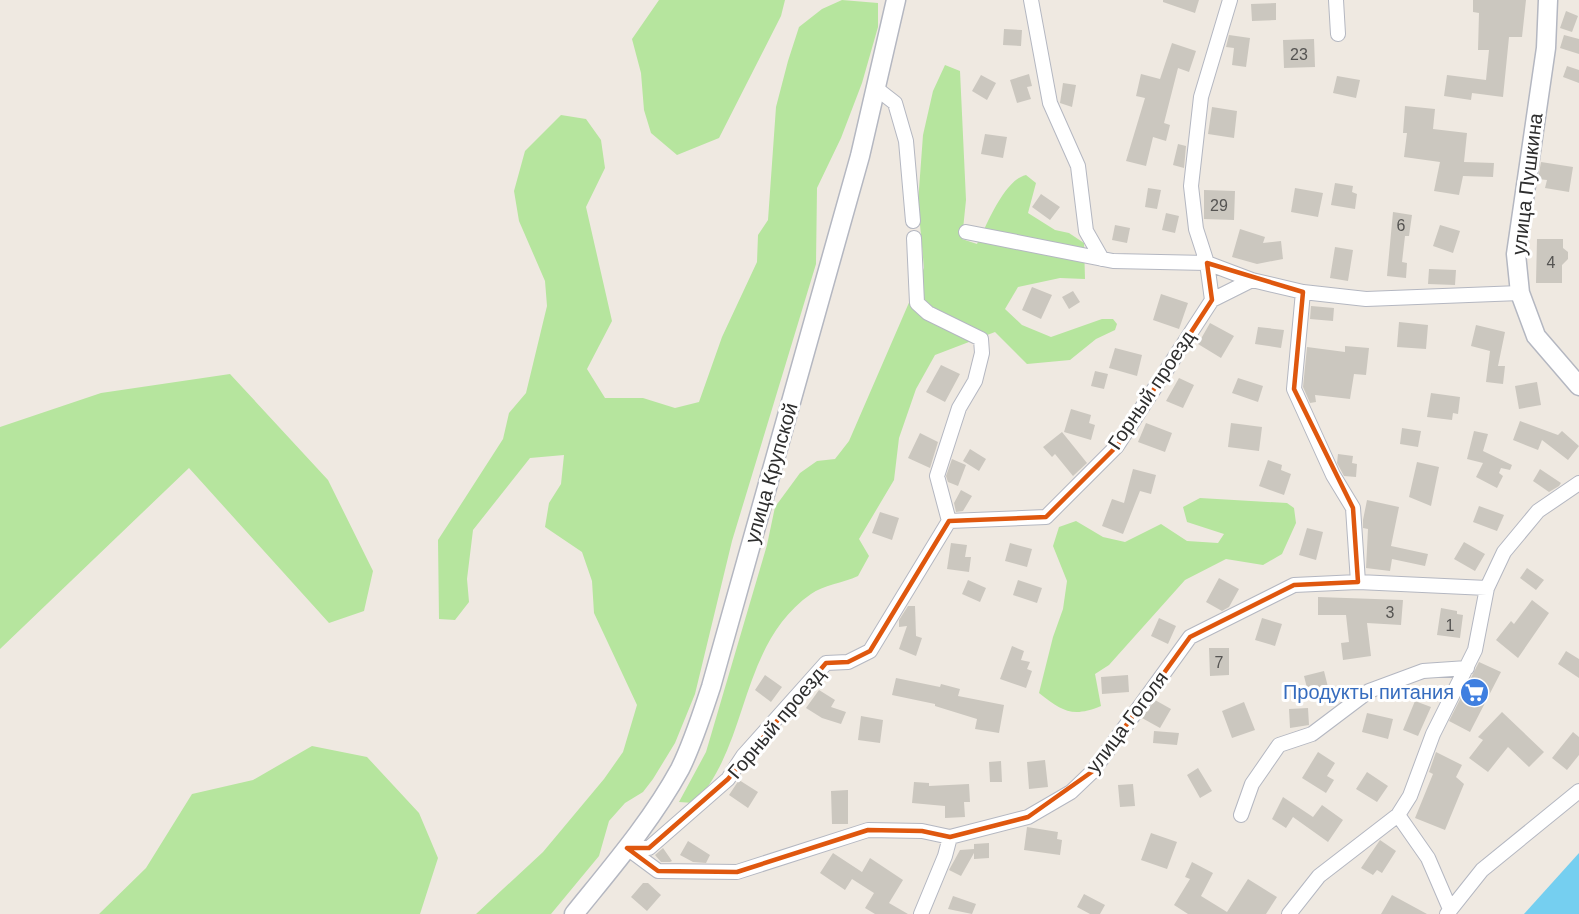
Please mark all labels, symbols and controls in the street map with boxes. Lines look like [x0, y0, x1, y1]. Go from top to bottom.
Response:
house number: 23 [1290, 46, 1308, 63]
street label: улица Пушкина [1507, 111, 1547, 256]
house number: 29 [1210, 197, 1228, 214]
house number: 6 [1397, 217, 1406, 234]
house number: 4 [1547, 254, 1556, 271]
street label: Горный проезд [1103, 326, 1199, 453]
street label: улица Крупской [740, 400, 802, 546]
house number: 3 [1386, 604, 1395, 621]
house number: 1 [1446, 617, 1455, 634]
house number: 7 [1215, 654, 1224, 671]
street label: Горный проезд [723, 663, 829, 783]
street label: улица Гоголя [1082, 667, 1172, 777]
supermarket icon: Продукты питания [1459, 676, 1491, 708]
place label: Продукты питания [1283, 681, 1454, 703]

